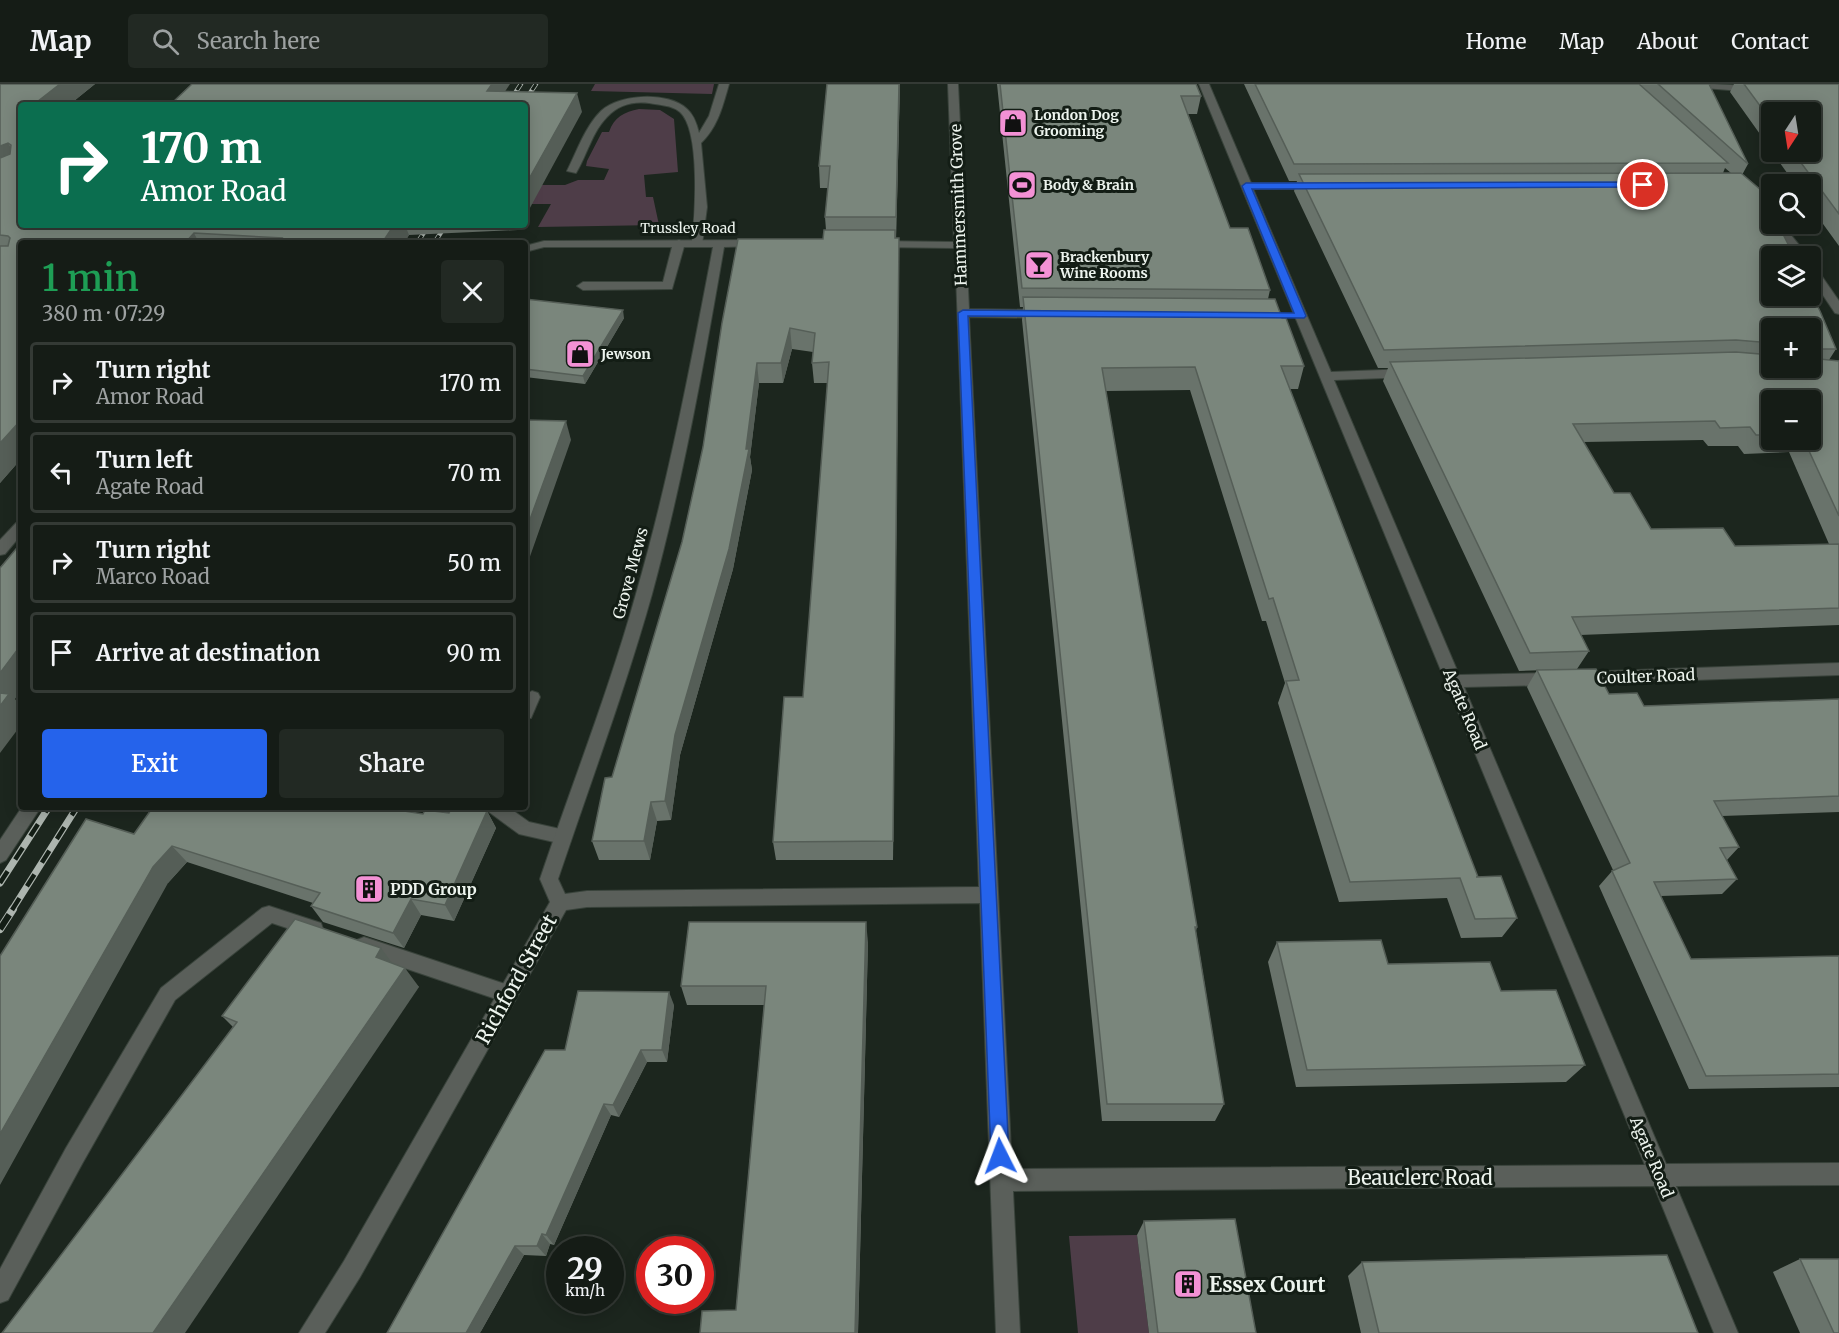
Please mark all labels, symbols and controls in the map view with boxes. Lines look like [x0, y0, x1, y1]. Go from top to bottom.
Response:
search box [128, 14, 548, 68]
text: Map [30, 23, 92, 59]
icon: search [149, 25, 182, 58]
text: Search here [197, 27, 320, 55]
text: Home [1466, 28, 1526, 55]
text: Map [1559, 28, 1604, 55]
text: About [1637, 28, 1698, 55]
text: Contact [1731, 28, 1809, 55]
north arrow [1761, 102, 1821, 162]
map controls [1761, 102, 1821, 450]
place label: London Dog Grooming [1034, 106, 1119, 140]
shop icon: London Dog Grooming [997, 107, 1029, 139]
text: 170 m [141, 122, 262, 174]
street label: Hammersmith Grove [945, 124, 971, 286]
icon: right [42, 126, 120, 204]
pin [1617, 159, 1668, 210]
icon: arrive [1626, 168, 1659, 201]
sports icon: Body & Brain [1006, 169, 1038, 201]
text: Amor Road [141, 174, 287, 208]
button: search [1761, 174, 1821, 234]
place label: Body & Brain [1043, 176, 1135, 194]
street label: Trussley Road [640, 219, 736, 237]
button: layers [1761, 246, 1821, 306]
place label: Brackenbury Wine Rooms [1059, 248, 1150, 282]
bar icon: Brackenbury Wine Rooms [1023, 249, 1055, 281]
text: 1 min [42, 256, 139, 301]
button: close [441, 260, 504, 323]
text: 380 m · 07:29 [42, 301, 165, 326]
button: + [1761, 318, 1821, 378]
shop icon: Jewson [564, 338, 596, 370]
place label: Jewson [600, 345, 651, 363]
text: Turn right [96, 356, 210, 384]
icon: right [45, 366, 78, 399]
text: 170 m [439, 369, 501, 397]
text: Amor Road [96, 384, 204, 409]
button: − [1761, 390, 1821, 450]
text: Turn left [96, 446, 193, 474]
icon: left [45, 456, 78, 489]
text: 70 m [448, 459, 501, 487]
text: Agate Road [96, 474, 204, 499]
street label: Grove Mews [608, 525, 652, 621]
text: Turn right [96, 536, 210, 564]
icon: right [45, 546, 78, 579]
text: 50 m [447, 549, 501, 577]
text: Marco Road [96, 564, 210, 589]
icon: arrive [45, 636, 78, 669]
text: Arrive at destination [96, 639, 320, 667]
text: 90 m [446, 639, 501, 667]
street label: Agate Road [1439, 664, 1491, 753]
street label: Coulter Road [1596, 664, 1696, 688]
button: Exit [42, 729, 267, 798]
button: Share [279, 729, 504, 798]
building icon: PDD Group [353, 873, 385, 905]
place label: PDD Group [390, 879, 477, 899]
street label: Richford Street [470, 910, 562, 1048]
street label: Agate Road [1626, 1112, 1678, 1201]
position arrow [968, 1124, 1032, 1188]
street label: Beauclerc Road [1347, 1165, 1493, 1190]
speed limit sign: 30 [636, 1236, 714, 1314]
text: 29 [567, 1249, 603, 1287]
building icon: Essex Court [1172, 1268, 1204, 1300]
place label: Essex Court [1209, 1272, 1326, 1297]
text: km/h [565, 1281, 605, 1300]

